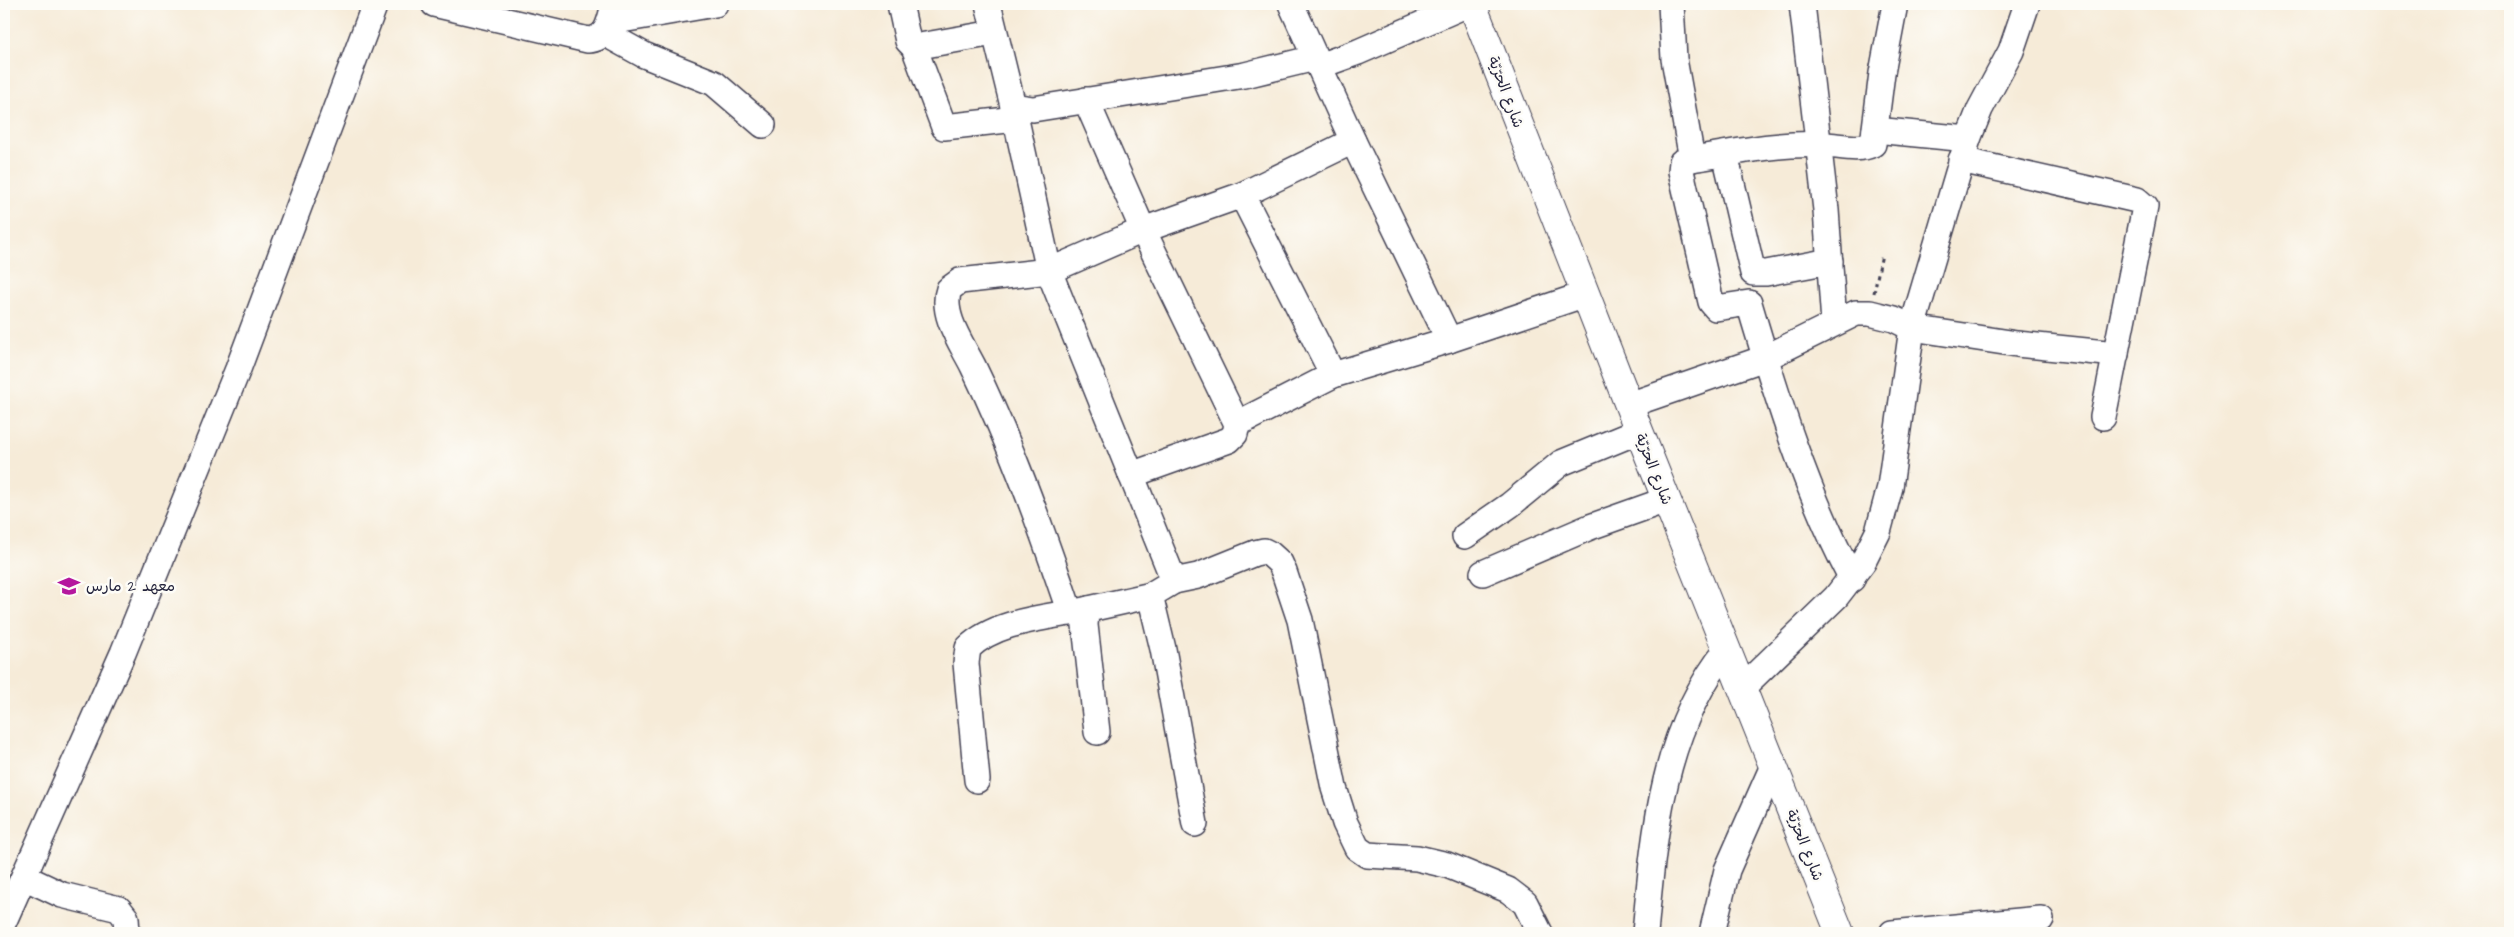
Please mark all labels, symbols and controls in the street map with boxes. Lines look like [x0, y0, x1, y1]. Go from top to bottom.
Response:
street label: شارع الحرّيّة [1482, 53, 1529, 131]
street label: شارع الحرّيّة [1630, 430, 1677, 508]
school or university icon: معهد 2 مارس [56, 573, 82, 599]
place label: معهد 2 مارس [86, 576, 175, 597]
street label: شارع الحرّيّة [1781, 806, 1828, 884]

